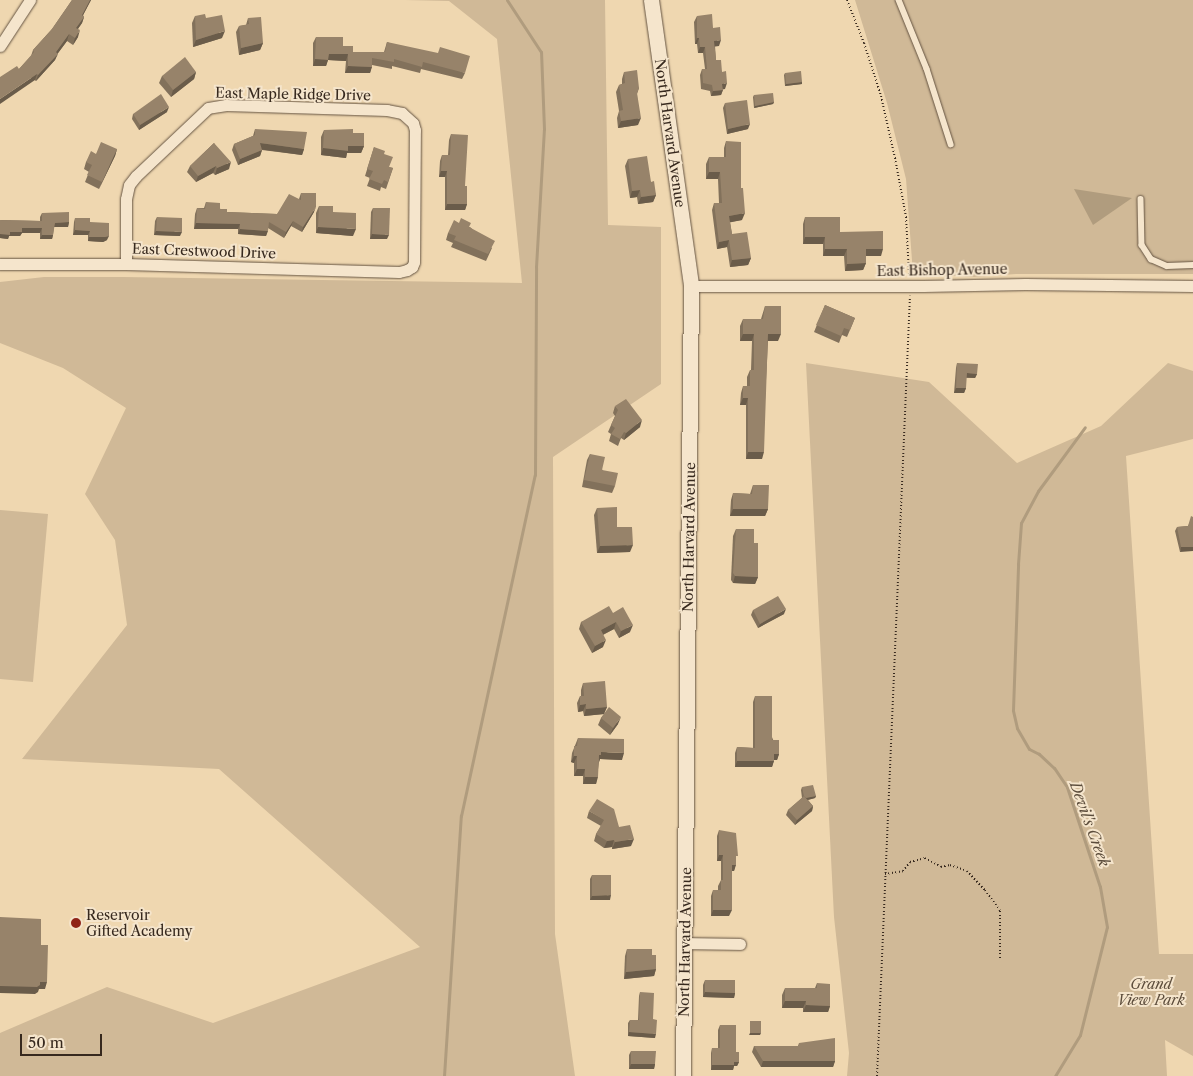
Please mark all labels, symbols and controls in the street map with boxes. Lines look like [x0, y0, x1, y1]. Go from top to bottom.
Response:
street label: North Harvard Avenue [651, 57, 689, 209]
street label: East Maple Ridge Drive [215, 84, 371, 104]
street label: East Crestwood Drive [132, 240, 276, 262]
street label: East Bishop Avenue [876, 260, 1008, 280]
street label: North Harvard Avenue [679, 462, 699, 612]
water label: Devil's Creek [1066, 779, 1114, 869]
street label: North Harvard Avenue [675, 867, 695, 1017]
place label: Reservoir Gifted Academy [86, 907, 193, 940]
marker: Reservoir Gifted Academy [70, 917, 82, 929]
park label: Grand View Park [1117, 976, 1185, 1009]
scale bar [22, 1024, 105, 1056]
text: 50 m [28, 1033, 64, 1052]

